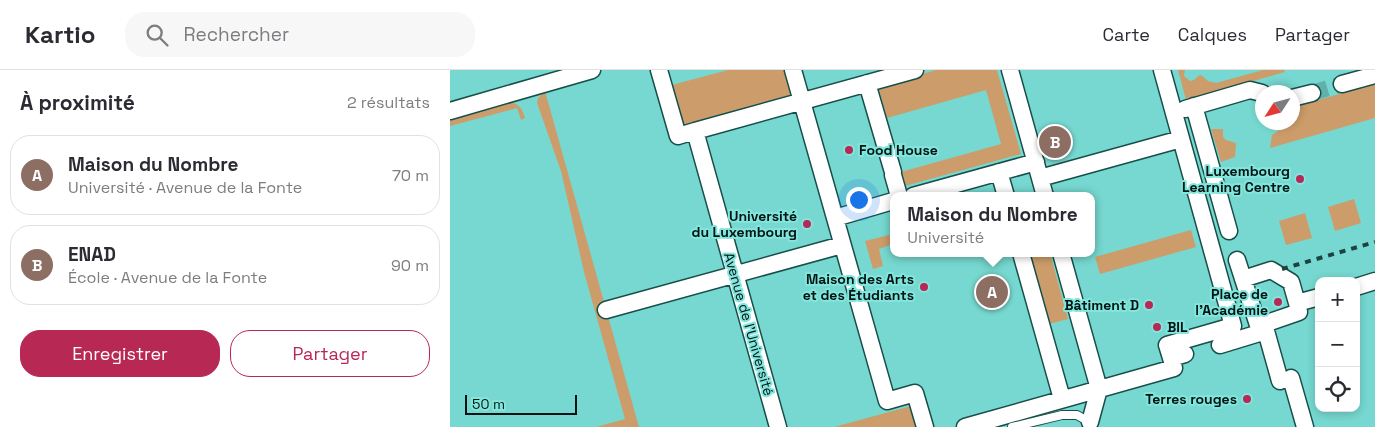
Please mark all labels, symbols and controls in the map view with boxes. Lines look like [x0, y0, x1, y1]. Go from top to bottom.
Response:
search box [125, 12, 475, 57]
text: Kartio [25, 19, 95, 50]
icon: search [143, 21, 171, 49]
text: Rechercher [183, 22, 289, 47]
text: Carte [1103, 23, 1150, 46]
text: Calques [1178, 23, 1247, 46]
text: Partager [1275, 23, 1350, 46]
north arrow [1255, 85, 1300, 130]
text: À proximité [20, 89, 135, 116]
text: 2 résultats [347, 92, 430, 113]
pin: B [1039, 123, 1071, 161]
place label: Food House [859, 141, 938, 159]
marker: Food House [843, 144, 855, 156]
text: Maison du Nombre [68, 152, 238, 177]
place label: Luxembourg Learning Centre [1182, 162, 1290, 196]
text: A [32, 165, 42, 186]
text: 70 m [392, 165, 429, 186]
marker: Luxembourg Learning Centre [1294, 173, 1306, 185]
text: Université · Avenue de la Fonte [68, 177, 302, 198]
your location [846, 187, 872, 213]
popup [890, 192, 1095, 257]
text: Maison du Nombre [907, 202, 1078, 227]
place label: Université du Luxembourg [691, 207, 797, 241]
marker: Université du Luxembourg [801, 218, 813, 230]
text: Université [907, 227, 984, 248]
text: ENAD [68, 242, 116, 267]
street label: Avenue de l'Université [720, 250, 778, 398]
text: B [32, 255, 42, 276]
text: 90 m [391, 255, 429, 276]
text: École · Avenue de la Fonte [68, 267, 267, 288]
place label: Maison des Arts et des Étudiants [803, 270, 914, 304]
pin: A [976, 273, 1008, 311]
map controls [1315, 277, 1360, 412]
button: + [1315, 277, 1360, 322]
marker: Maison des Arts et des Étudiants [918, 281, 930, 293]
place label: Place de l'Académie [1195, 285, 1268, 319]
place label: Bâtiment D [1064, 296, 1139, 314]
marker: Place de l'Académie [1272, 296, 1284, 308]
marker: Bâtiment D [1143, 299, 1155, 311]
place label: BIL [1167, 318, 1188, 336]
marker: BIL [1151, 321, 1163, 333]
button: − [1315, 322, 1360, 367]
button: Enregistrer [20, 330, 220, 377]
button: Partager [230, 330, 430, 377]
button: locate [1315, 367, 1360, 412]
place label: Terres rouges [1145, 390, 1237, 408]
scale bar [465, 392, 578, 415]
marker: Terres rouges [1241, 393, 1253, 405]
text: 50 m [472, 395, 505, 413]

